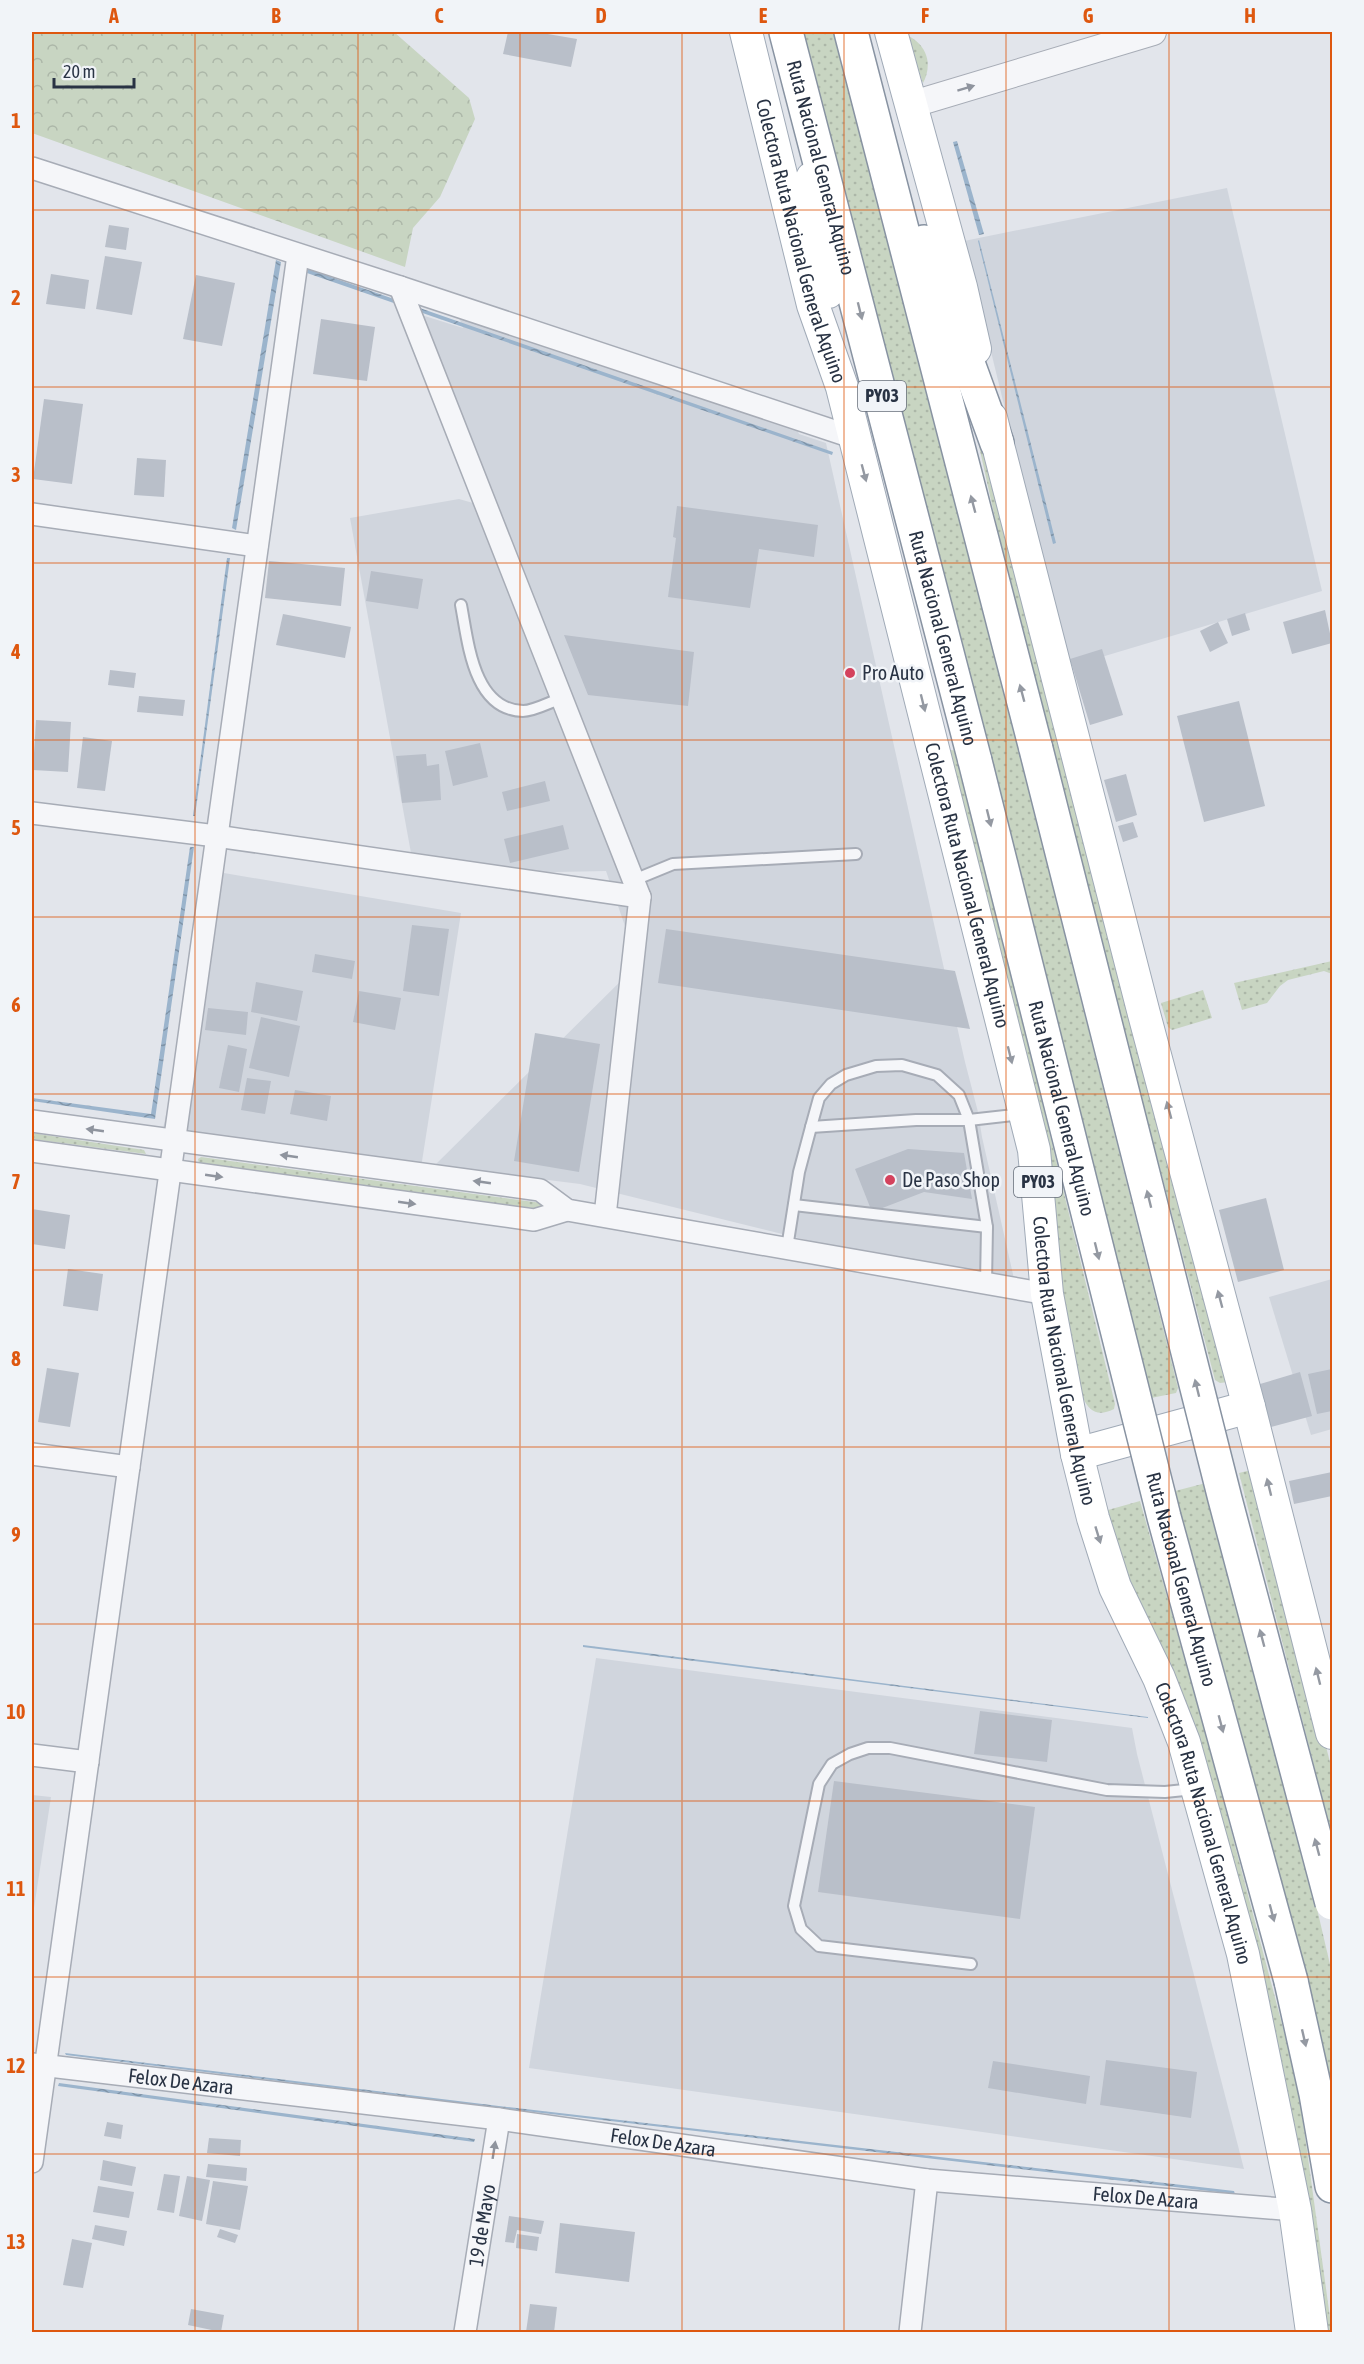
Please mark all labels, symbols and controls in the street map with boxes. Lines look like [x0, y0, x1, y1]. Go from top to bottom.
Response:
text: A [108, 4, 119, 27]
text: B [271, 4, 281, 27]
text: C [435, 4, 444, 27]
text: D [595, 4, 607, 27]
text: E [759, 4, 768, 27]
text: F [921, 4, 929, 27]
text: G [1083, 4, 1094, 27]
text: H [1244, 4, 1256, 27]
scale bar [54, 51, 134, 89]
street label: Ruta Nacional General Aquino [783, 57, 861, 277]
text: 20 m [63, 61, 95, 82]
one-way arrow [958, 83, 976, 92]
street label: Colectora Ruta Nacional General Aquino [752, 96, 852, 386]
text: 1 [11, 109, 21, 132]
text: 2 [11, 286, 21, 309]
one-way arrow [856, 303, 865, 321]
road number: PY03 [858, 381, 906, 411]
text: 3 [11, 463, 21, 486]
one-way arrow [860, 464, 869, 482]
one-way arrow [967, 495, 977, 513]
street label: Ruta Nacional General Aquino [905, 528, 982, 748]
text: 4 [10, 640, 21, 663]
place label: Pro Auto [862, 661, 924, 684]
marker: Pro Auto [843, 666, 857, 680]
one-way arrow [1016, 684, 1026, 702]
one-way arrow [918, 693, 928, 712]
street label: Colectora Ruta Nacional General Aquino [921, 740, 1015, 1030]
one-way arrow [984, 808, 994, 827]
text: 5 [11, 816, 21, 839]
text: 6 [11, 993, 21, 1016]
street label: Ruta Nacional General Aquino [1024, 998, 1100, 1218]
one-way arrow [1006, 1046, 1016, 1064]
one-way arrow [1164, 1101, 1174, 1119]
one-way arrow [86, 1125, 105, 1135]
one-way arrow [279, 1152, 298, 1161]
road number: PY03 [1014, 1167, 1062, 1197]
place label: De Paso Shop [902, 1168, 1000, 1191]
text: 7 [11, 1170, 21, 1193]
one-way arrow [205, 1172, 224, 1181]
marker: De Paso Shop [883, 1173, 897, 1187]
one-way arrow [472, 1178, 491, 1187]
one-way arrow [1144, 1190, 1154, 1208]
one-way arrow [398, 1198, 417, 1207]
street label: Colectora Ruta Nacional General Aquino [1029, 1215, 1101, 1508]
one-way arrow [1093, 1242, 1103, 1260]
one-way arrow [1215, 1289, 1224, 1307]
text: 8 [11, 1347, 21, 1370]
one-way arrow [1191, 1379, 1201, 1397]
street label: Ruta Nacional General Aquino [1142, 1470, 1222, 1689]
one-way arrow [1264, 1478, 1274, 1496]
text: 9 [11, 1523, 21, 1546]
one-way arrow [1094, 1526, 1103, 1544]
one-way arrow [1257, 1629, 1266, 1647]
one-way arrow [1312, 1667, 1322, 1685]
street label: Colectora Ruta Nacional General Aquino [1151, 1679, 1257, 1966]
text: 10 [7, 1700, 25, 1723]
one-way arrow [1217, 1715, 1226, 1733]
one-way arrow [1312, 1837, 1322, 1856]
text: 11 [7, 1877, 25, 1900]
one-way arrow [1268, 1904, 1277, 1922]
one-way arrow [1299, 2029, 1309, 2047]
text: 12 [7, 2054, 25, 2077]
street label: Felox De Azara [127, 2063, 235, 2099]
street label: Felox De Azara [609, 2123, 717, 2161]
one-way arrow [490, 2141, 499, 2160]
street label: 19 de Mayo [464, 2182, 499, 2268]
street label: Felox De Azara [1092, 2182, 1200, 2213]
text: 13 [7, 2230, 25, 2253]

